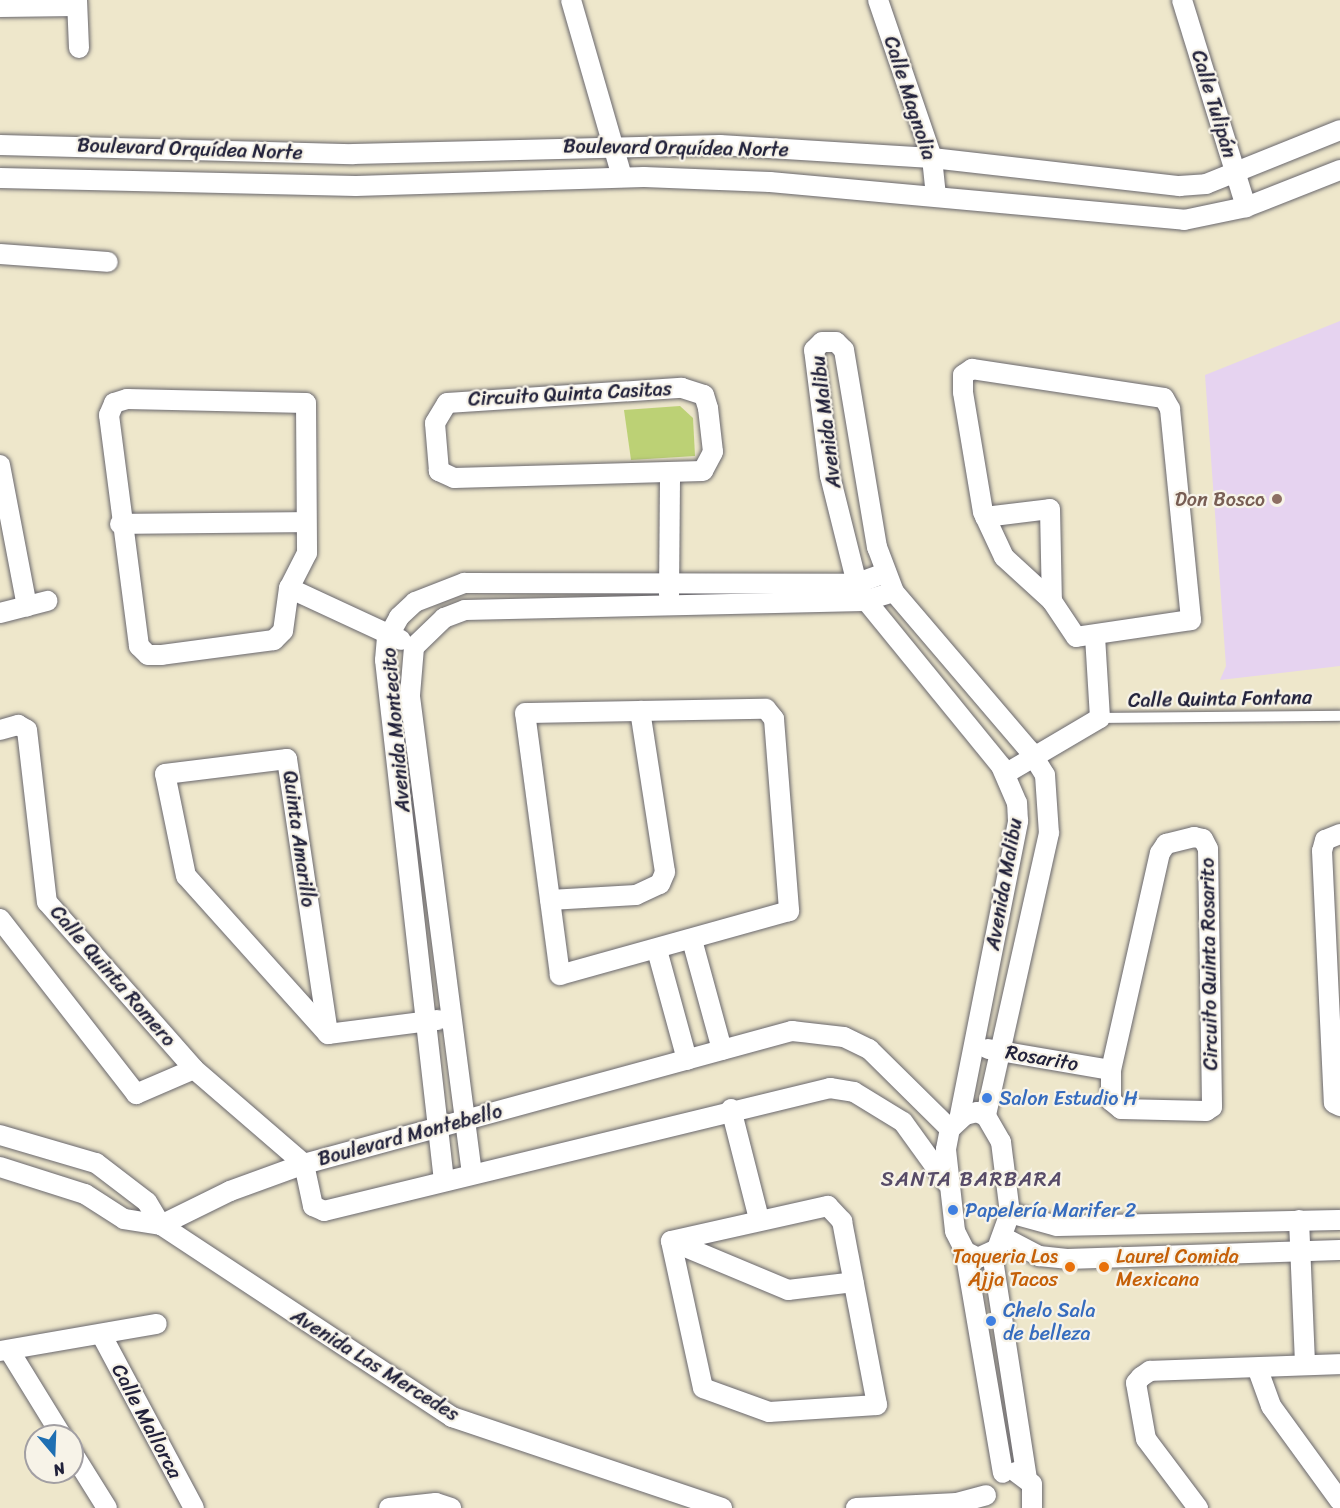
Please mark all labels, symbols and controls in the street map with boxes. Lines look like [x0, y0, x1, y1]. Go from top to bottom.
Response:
street label: Calle Magnolia [879, 33, 941, 163]
street label: Calle Tulipán [1186, 47, 1242, 161]
street label: Boulevard Orquídea Norte [76, 133, 304, 165]
street label: Boulevard Orquídea Norte [563, 134, 789, 162]
street label: Avenida Malibu [806, 354, 846, 490]
street label: Circuito Quinta Casitas [468, 377, 672, 411]
place label: Don Bosco [1175, 487, 1265, 511]
marker: Don Bosco [1270, 492, 1284, 506]
street label: Avenida Montecito [377, 647, 415, 813]
street label: Calle Quinta Fontana [1127, 685, 1313, 713]
street label: Quinta Amarillo [278, 769, 320, 909]
street label: Avenida Malibu [981, 816, 1027, 952]
street label: Circuito Quinta Rosarito [1195, 857, 1223, 1071]
street label: Calle Quinta Romero [45, 900, 181, 1052]
street label: Rosarito [1004, 1040, 1080, 1076]
place label: Salon Estudio H [999, 1086, 1139, 1110]
marker: Salon Estudio H [980, 1091, 994, 1105]
street label: Boulevard Montebello [315, 1099, 505, 1171]
district label: SANTA BARBARA [881, 1166, 1063, 1192]
place label: Papelería Marifer 2 [965, 1198, 1136, 1222]
marker: Papelería Marifer 2 [946, 1203, 960, 1217]
place label: Taqueria Los Ajja Tacos [951, 1244, 1058, 1291]
place label: Laurel Comida Mexicana [1116, 1244, 1239, 1291]
marker: Taqueria Los Ajja Tacos [1063, 1260, 1077, 1274]
marker: Laurel Comida Mexicana [1097, 1260, 1111, 1274]
place label: Chelo Sala de belleza [1003, 1298, 1096, 1345]
street label: Avenida Las Mercedes [287, 1304, 463, 1426]
marker: Chelo Sala de belleza [984, 1314, 998, 1328]
street label: Calle Mallorca [107, 1360, 187, 1482]
north arrow [24, 1424, 84, 1484]
text: N [49, 1454, 69, 1485]

